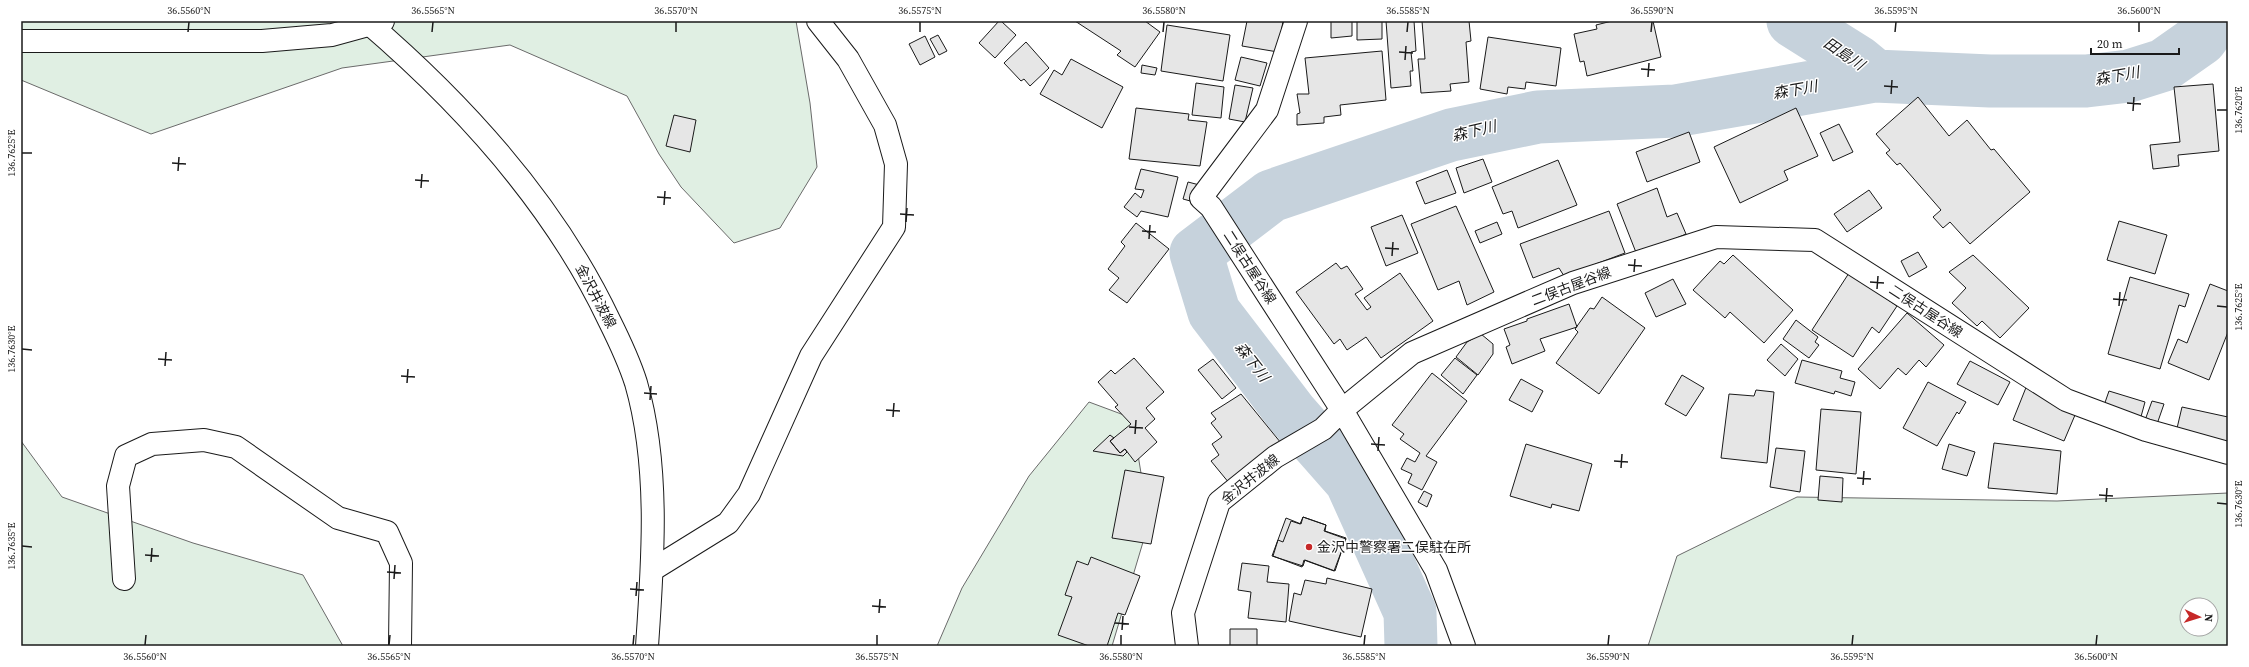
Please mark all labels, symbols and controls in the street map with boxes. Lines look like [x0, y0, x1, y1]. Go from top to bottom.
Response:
text: 36.5560°N [167, 4, 211, 17]
text: 36.5565°N [411, 4, 455, 17]
text: 36.5570°N [654, 4, 698, 17]
text: 36.5575°N [898, 4, 942, 17]
text: 36.5580°N [1142, 4, 1186, 17]
text: 36.5585°N [1386, 4, 1430, 17]
text: 36.5590°N [1630, 4, 1674, 17]
text: 36.5595°N [1874, 4, 1918, 17]
text: 36.5600°N [2117, 4, 2161, 17]
scale bar [2091, 30, 2179, 56]
water label: 田島川 [1820, 32, 1870, 76]
text: 20 m [2097, 36, 2123, 52]
water label: 森下川 [2093, 61, 2143, 90]
water label: 森下川 [1771, 75, 1821, 104]
text: 136.7620°E [2232, 86, 2245, 134]
water label: 森下川 [1450, 115, 1500, 146]
text: 136.7625°E [5, 129, 18, 177]
street label: 二俣古屋谷線 [1219, 226, 1281, 308]
street label: 金沢井波線 [571, 260, 621, 332]
street label: 二俣古屋谷線 [1528, 262, 1614, 310]
street label: 二俣古屋谷線 [1885, 280, 1967, 342]
text: 136.7625°E [2232, 283, 2245, 331]
text: 136.7630°E [5, 325, 18, 373]
water label: 森下川 [1230, 337, 1276, 387]
street label: 金沢井波線 [1217, 449, 1283, 509]
text: 136.7630°E [2232, 480, 2245, 528]
text: 136.7635°E [5, 522, 18, 570]
place label: 金沢中警察署二俣駐在所 [1317, 537, 1471, 557]
marker: 金沢中警察署二俣駐在所 [1304, 542, 1314, 552]
north arrow [2179, 597, 2219, 637]
text: N [2201, 613, 2216, 622]
text: 36.5560°N [123, 650, 167, 663]
text: 36.5565°N [367, 650, 411, 663]
text: 36.5570°N [611, 650, 655, 663]
text: 36.5575°N [855, 650, 899, 663]
text: 36.5580°N [1099, 650, 1143, 663]
text: 36.5585°N [1342, 650, 1386, 663]
text: 36.5590°N [1586, 650, 1630, 663]
text: 36.5595°N [1830, 650, 1874, 663]
text: 36.5600°N [2074, 650, 2118, 663]

